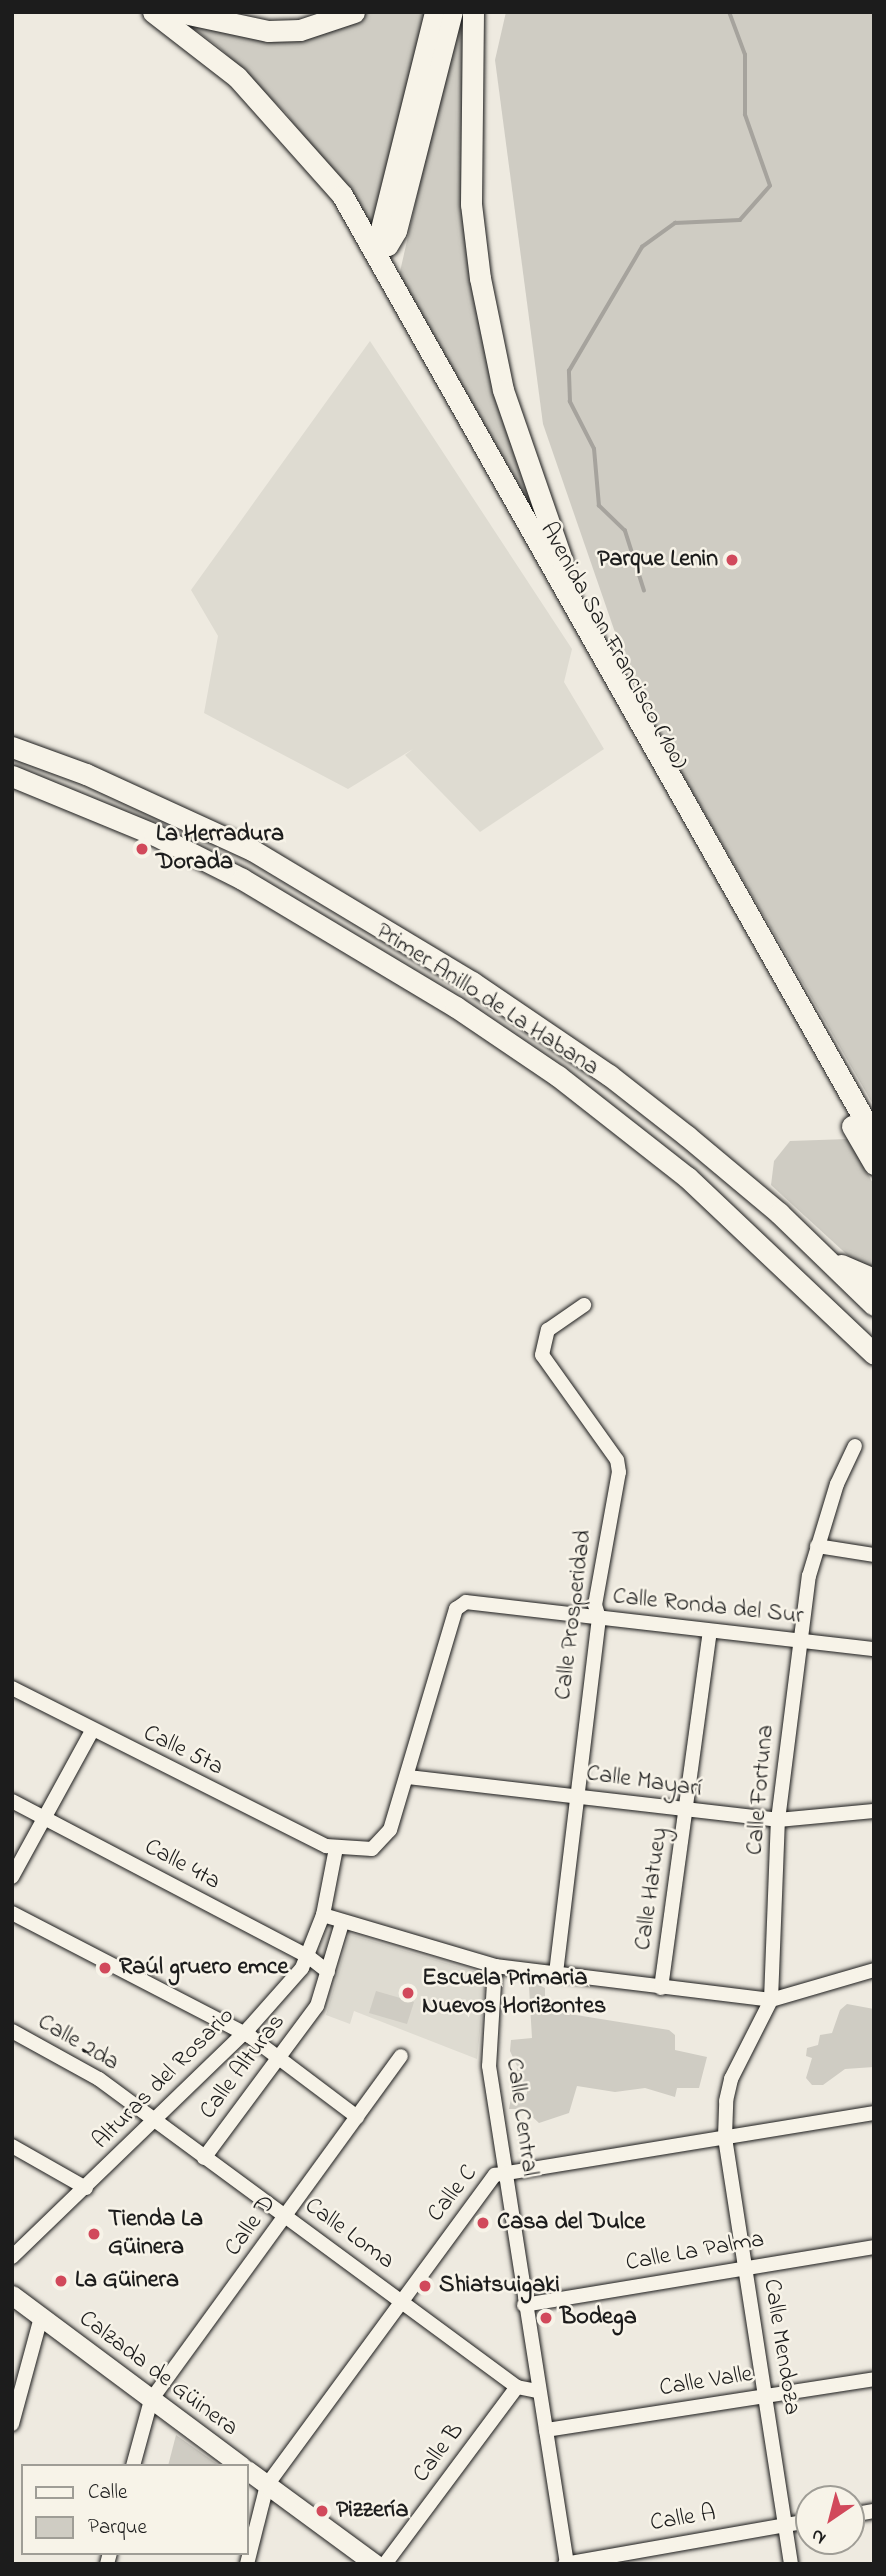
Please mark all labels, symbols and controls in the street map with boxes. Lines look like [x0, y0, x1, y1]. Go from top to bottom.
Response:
street label: Avenida San Francisco (100) [533, 517, 693, 775]
place label: Parque Lenin [597, 546, 718, 574]
marker: Parque Lenin [724, 552, 740, 568]
place label: La Herradura Dorada [156, 821, 284, 877]
marker: La Herradura Dorada [134, 841, 150, 857]
street label: Primer Anillo de La Habana [370, 917, 604, 1083]
street label: Calle Prosperidad [549, 1528, 599, 1702]
street label: Calle Ronda del Sur [611, 1583, 805, 1631]
street label: Calle 5ta [138, 1719, 228, 1783]
street label: Calle Fortuna [741, 1724, 781, 1856]
street label: Calle Mayarí [584, 1760, 704, 1804]
street label: Calle Hatuey [629, 1826, 675, 1952]
street label: Calle 4ta [139, 1833, 225, 1897]
place label: Raúl gruero emce [119, 1954, 288, 1982]
marker: Raúl gruero emce [97, 1960, 113, 1976]
place label: Escuela Primaria Nuevos Horizontes [422, 1965, 606, 2021]
marker: Escuela Primaria Nuevos Horizontes [400, 1985, 416, 2001]
street label: Alturas del Rosario [87, 2002, 241, 2156]
street label: Calle 2da [32, 2008, 124, 2078]
street label: Calle Alturas [194, 2009, 292, 2125]
street label: Calle Central [498, 2056, 544, 2178]
street label: Calle C [422, 2160, 484, 2228]
street label: Calle D [219, 2190, 283, 2262]
street label: Calle Loma [299, 2192, 399, 2276]
place label: Tienda La Güinera [108, 2206, 203, 2262]
place label: Casa del Dulce [497, 2209, 645, 2237]
marker: Casa del Dulce [475, 2215, 491, 2231]
marker: Tienda La Güinera [86, 2226, 102, 2242]
street label: Calle La Palma [624, 2226, 766, 2278]
place label: La Güinera [75, 2267, 179, 2295]
place label: Shiatsuigaki [439, 2272, 560, 2300]
marker: La Güinera [53, 2273, 69, 2289]
street label: Calle Mendoza [756, 2277, 806, 2417]
marker: Shiatsuigaki [417, 2278, 433, 2294]
place label: Bodega [560, 2304, 637, 2332]
street label: Calzada de Güinera [73, 2305, 243, 2443]
marker: Bodega [538, 2310, 554, 2326]
street label: Calle Valle [657, 2360, 755, 2404]
street label: Calle B [407, 2418, 471, 2488]
legend [21, 2464, 248, 2555]
text: Calle [88, 2478, 127, 2508]
north arrow [795, 2485, 865, 2555]
place label: Pizzería [336, 2497, 408, 2525]
street label: Calle A [648, 2500, 718, 2538]
marker: Pizzería [314, 2503, 330, 2519]
text: Parque [88, 2513, 147, 2543]
text: N [806, 2521, 832, 2551]

